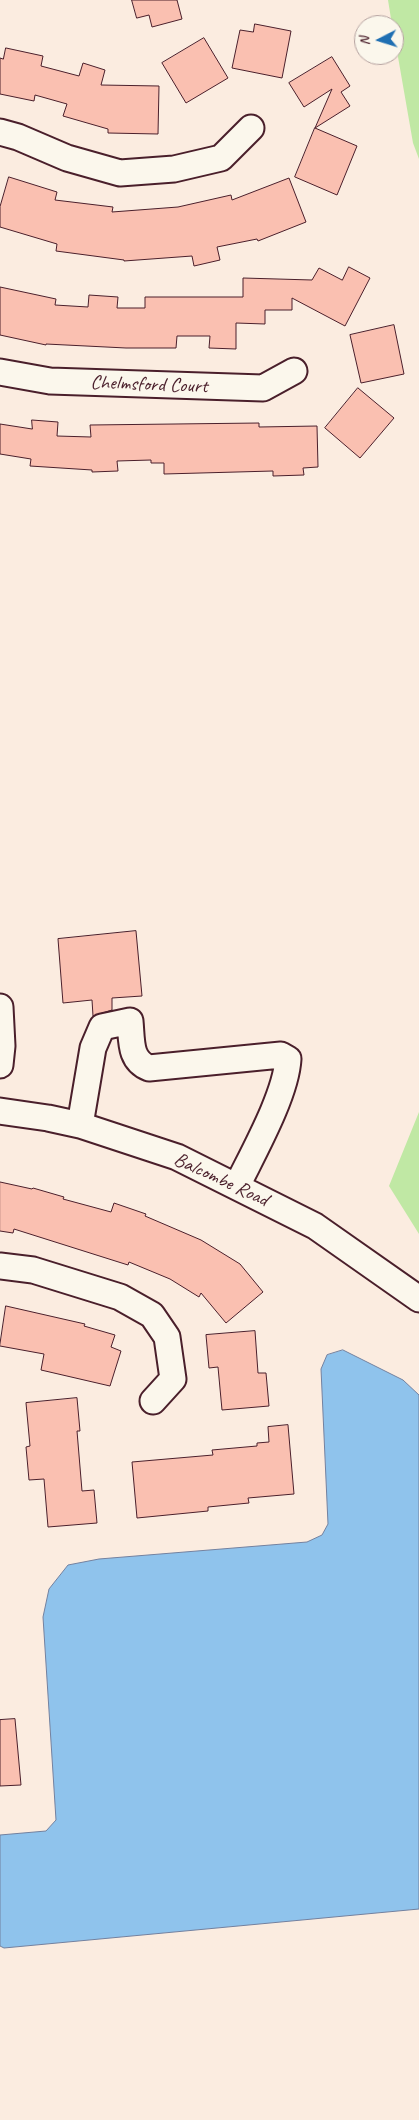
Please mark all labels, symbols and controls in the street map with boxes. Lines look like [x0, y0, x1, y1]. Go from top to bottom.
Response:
north arrow [354, 15, 404, 65]
text: N [356, 36, 373, 46]
street label: Chelmsford Court [90, 371, 208, 399]
street label: Balcombe Road [170, 1148, 272, 1212]

